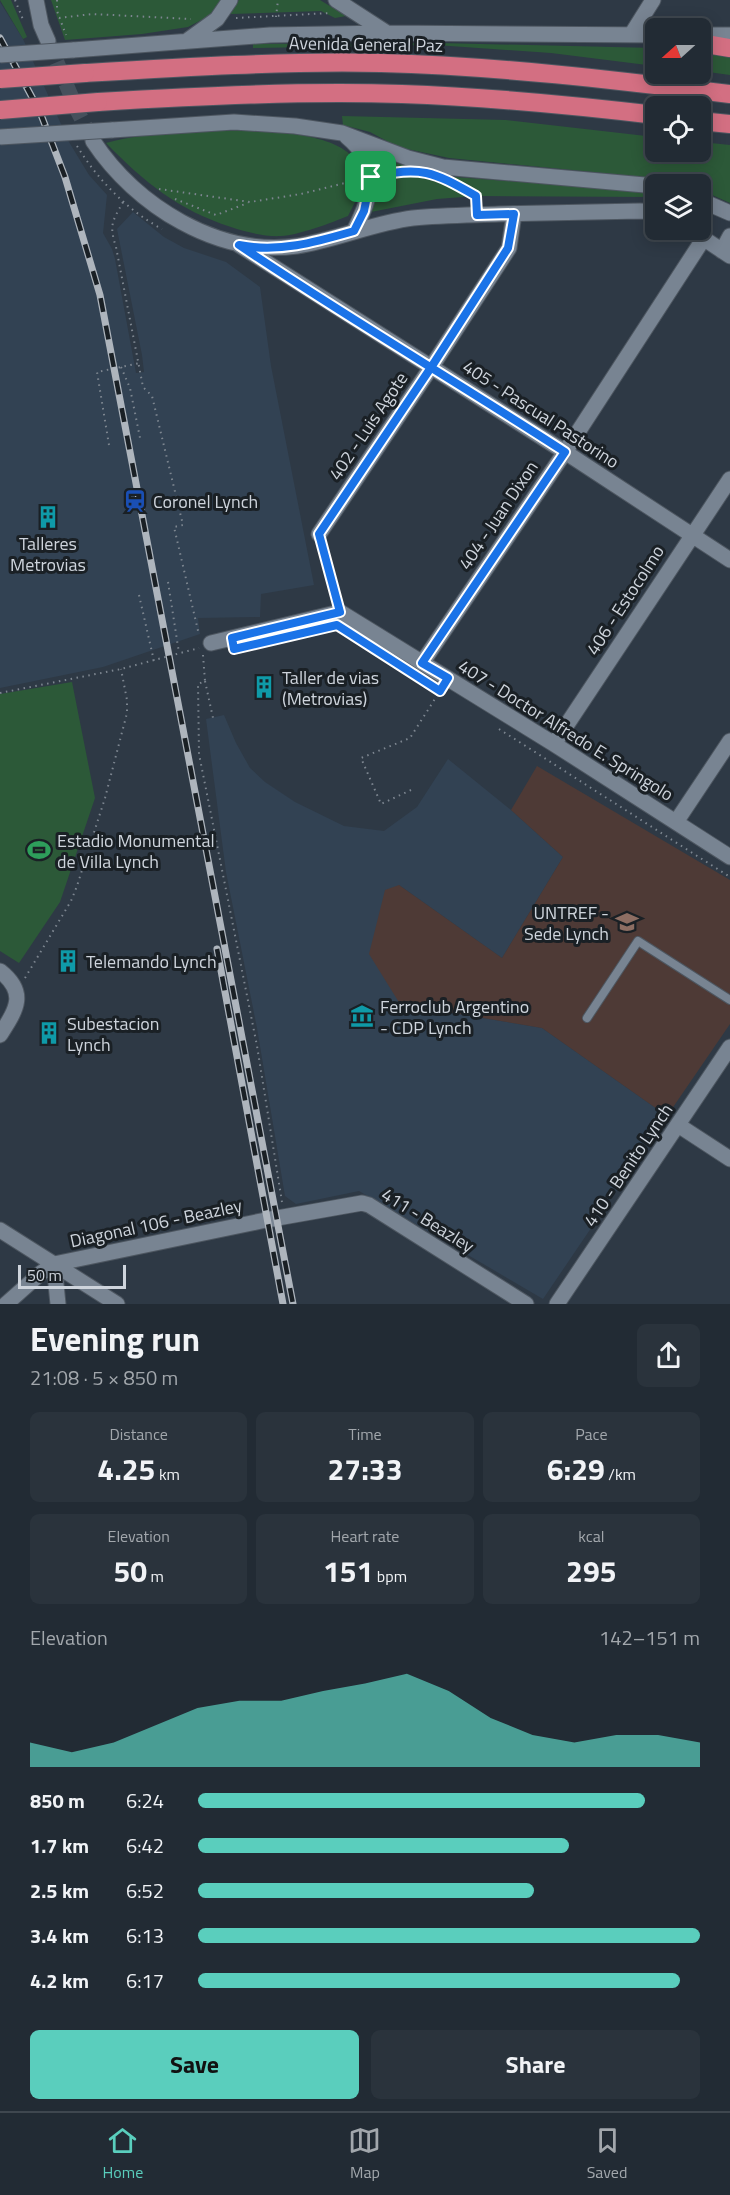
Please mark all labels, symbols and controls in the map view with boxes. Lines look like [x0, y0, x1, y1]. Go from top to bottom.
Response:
north arrow [645, 18, 711, 84]
map controls [645, 18, 711, 240]
street label: Avenida General Paz [289, 29, 443, 59]
button: locate [645, 96, 711, 162]
pin [345, 151, 396, 202]
icon: arrive [354, 160, 387, 193]
button: layers [645, 174, 711, 240]
street label: 405 - Pascual Pastorino [457, 353, 625, 475]
street label: 402 - Luis Agote [322, 367, 414, 485]
street label: 404 - Juan Dixon [452, 455, 544, 575]
station icon: Coronel Lynch [122, 488, 148, 514]
place label: Coronel Lynch [153, 488, 258, 515]
building icon: Talleres Metrovias [35, 504, 61, 530]
place label: Talleres Metrovias [10, 530, 86, 578]
street label: 406 - Estocolmo [579, 540, 671, 660]
street label: 407 - Doctor Alfredo E. Springolo [453, 653, 679, 807]
place label: Taller de vias (Metrovias) [282, 664, 379, 712]
building icon: Taller de vias (Metrovias) [251, 674, 277, 700]
place label: Estadio Monumental de Villa Lynch [57, 827, 215, 875]
sports icon: Estadio Monumental de Villa Lynch [26, 837, 52, 863]
place label: UNTREF - Sede Lynch [524, 899, 609, 947]
school or university icon: UNTREF - Sede Lynch [614, 909, 640, 935]
building icon: Telemando Lynch [55, 948, 81, 974]
place label: Telemando Lynch [86, 948, 217, 975]
place label: Ferroclub Argentino - CDP Lynch [380, 993, 529, 1041]
museum icon: Ferroclub Argentino - CDP Lynch [349, 1003, 375, 1029]
place label: Subestacion Lynch [67, 1010, 160, 1058]
building icon: Subestacion Lynch [36, 1020, 62, 1046]
street label: 410 - Benito Lynch [577, 1098, 679, 1232]
street label: 411 - Beazley [376, 1181, 480, 1259]
street label: Diagonal 106 - Beazley [67, 1192, 245, 1254]
scale bar [18, 1262, 126, 1290]
text: 50 m [27, 1263, 62, 1287]
text: Evening run [30, 1314, 200, 1364]
button: share [637, 1324, 700, 1387]
text: 21:08 · 5 × 850 m [30, 1362, 178, 1393]
text: Distance [109, 1422, 168, 1446]
text: Time [348, 1422, 382, 1446]
text: Pace [575, 1422, 608, 1446]
text: 4.25 [97, 1446, 155, 1492]
text: 27:33 [328, 1446, 402, 1492]
text: 6:29 [547, 1446, 605, 1492]
text: km [155, 1462, 180, 1486]
text: /km [605, 1462, 636, 1486]
text: Elevation [108, 1524, 170, 1548]
text: Heart rate [331, 1524, 399, 1548]
text: kcal [578, 1524, 604, 1548]
text: 50 [113, 1548, 147, 1594]
text: 151 [323, 1548, 373, 1594]
text: 295 [566, 1548, 617, 1594]
text: m [147, 1564, 164, 1588]
text: bpm [373, 1564, 407, 1588]
text: Elevation [30, 1622, 108, 1653]
text: 142–151 m [599, 1622, 700, 1653]
text: 850 m [30, 1785, 85, 1816]
text: 6:24 [126, 1785, 164, 1816]
text: 1.7 km [30, 1830, 89, 1861]
text: 6:42 [126, 1830, 164, 1861]
text: 2.5 km [30, 1875, 89, 1906]
text: 6:52 [126, 1875, 164, 1906]
text: 3.4 km [30, 1920, 89, 1951]
text: 6:13 [126, 1920, 164, 1951]
text: 4.2 km [30, 1965, 89, 1996]
text: 6:17 [126, 1965, 164, 1996]
button: Save [30, 2030, 359, 2099]
button: Share [371, 2030, 700, 2099]
tab: Home [103, 2124, 143, 2184]
tab: Map [348, 2124, 381, 2184]
tab: Saved [587, 2124, 627, 2184]

